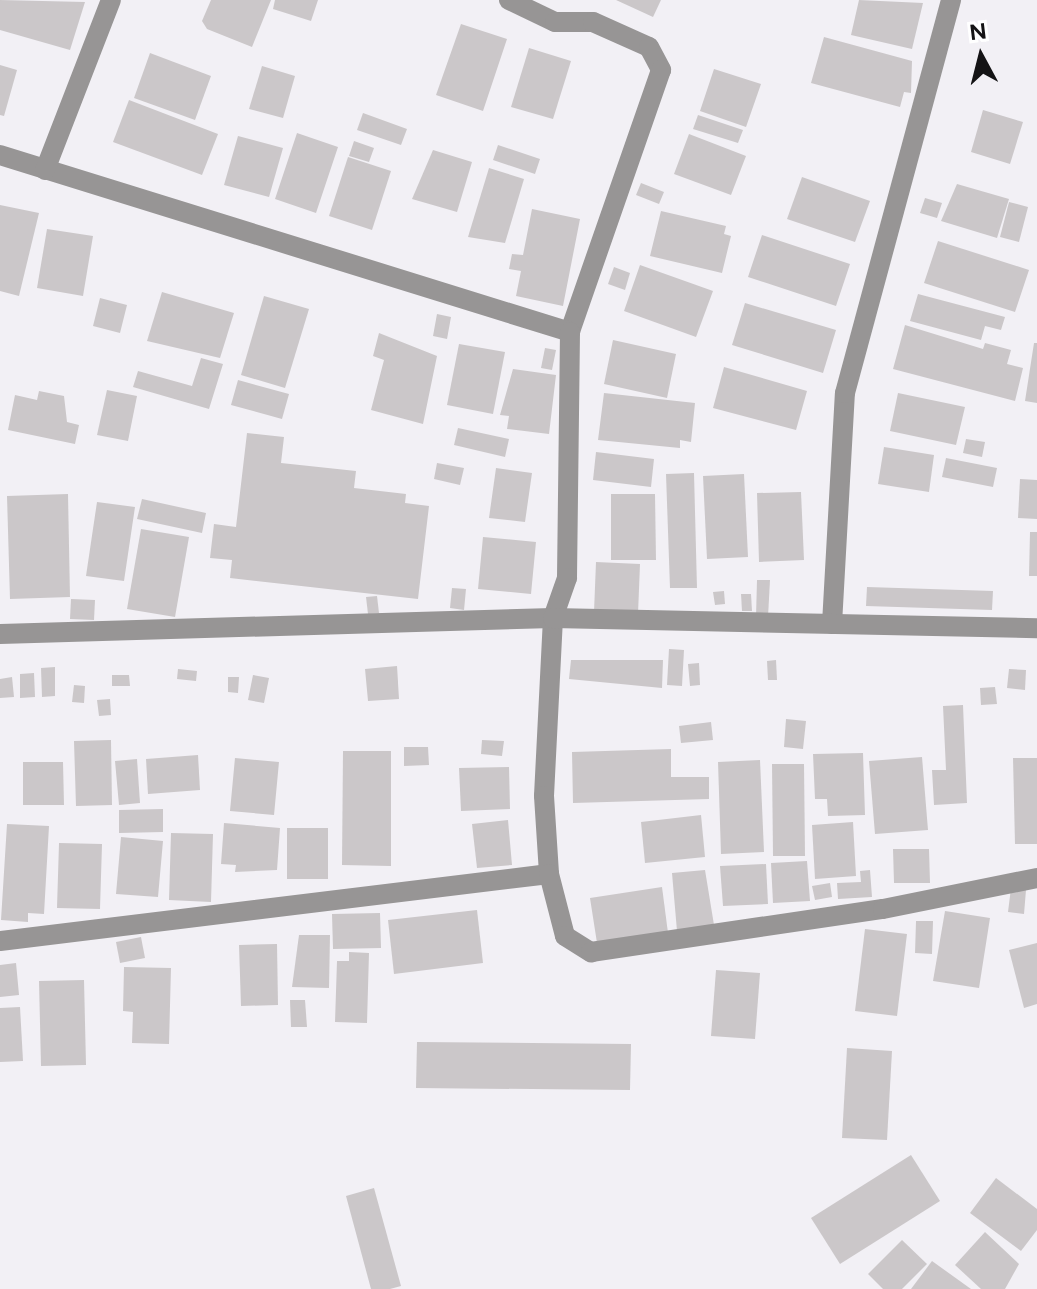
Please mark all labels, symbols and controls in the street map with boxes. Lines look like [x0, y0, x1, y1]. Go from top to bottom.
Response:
north arrow [941, 16, 1021, 96]
text: N [968, 17, 988, 46]

